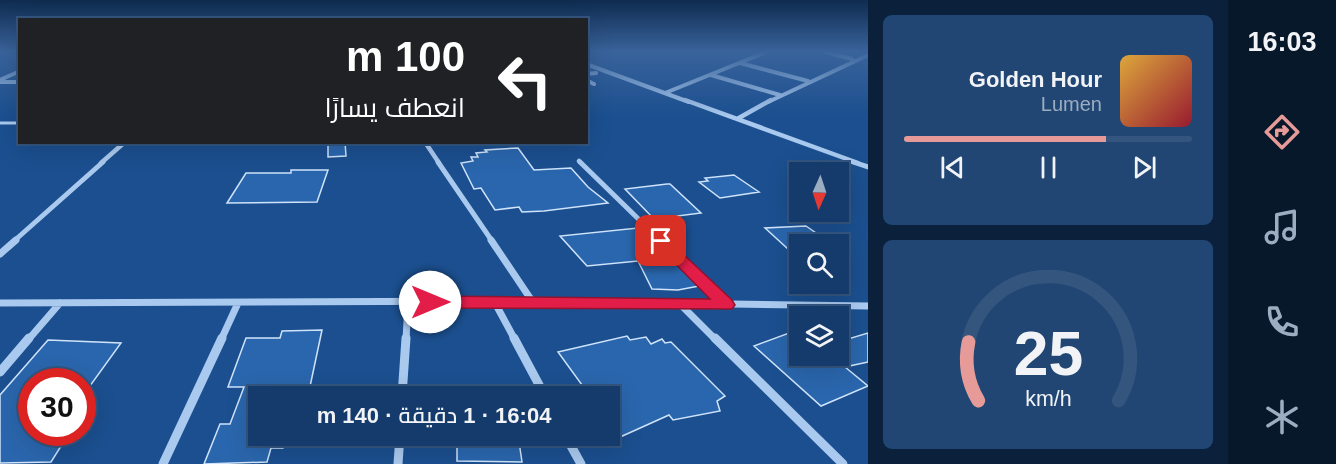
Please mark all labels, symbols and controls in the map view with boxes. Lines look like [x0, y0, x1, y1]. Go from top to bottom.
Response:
text: 16:03 [1247, 27, 1317, 57]
text: 100 m [346, 33, 465, 80]
icon: left [486, 42, 564, 120]
text: Golden Hour [969, 67, 1102, 92]
text: انعطف يسارًا [324, 93, 465, 123]
text: Lumen [1041, 93, 1102, 115]
icon: directions [1261, 111, 1303, 153]
icon: previous [936, 151, 969, 184]
icon: pause [1032, 151, 1065, 184]
icon: next [1128, 151, 1161, 184]
north arrow [789, 162, 849, 222]
map controls [789, 162, 849, 366]
icon: music [1261, 206, 1303, 248]
pin [635, 215, 686, 266]
icon: arrive [644, 224, 677, 257]
button: search [789, 234, 849, 294]
position arrow [398, 270, 462, 334]
icon: phone [1261, 301, 1303, 343]
button: layers [789, 306, 849, 366]
text: 25 [1013, 319, 1083, 388]
speed limit sign: 30 [18, 368, 96, 446]
text: km/h [1025, 388, 1071, 412]
icon: climate [1261, 396, 1303, 438]
text: 16:04 · 1 دقيقة · 140 m [317, 403, 551, 428]

